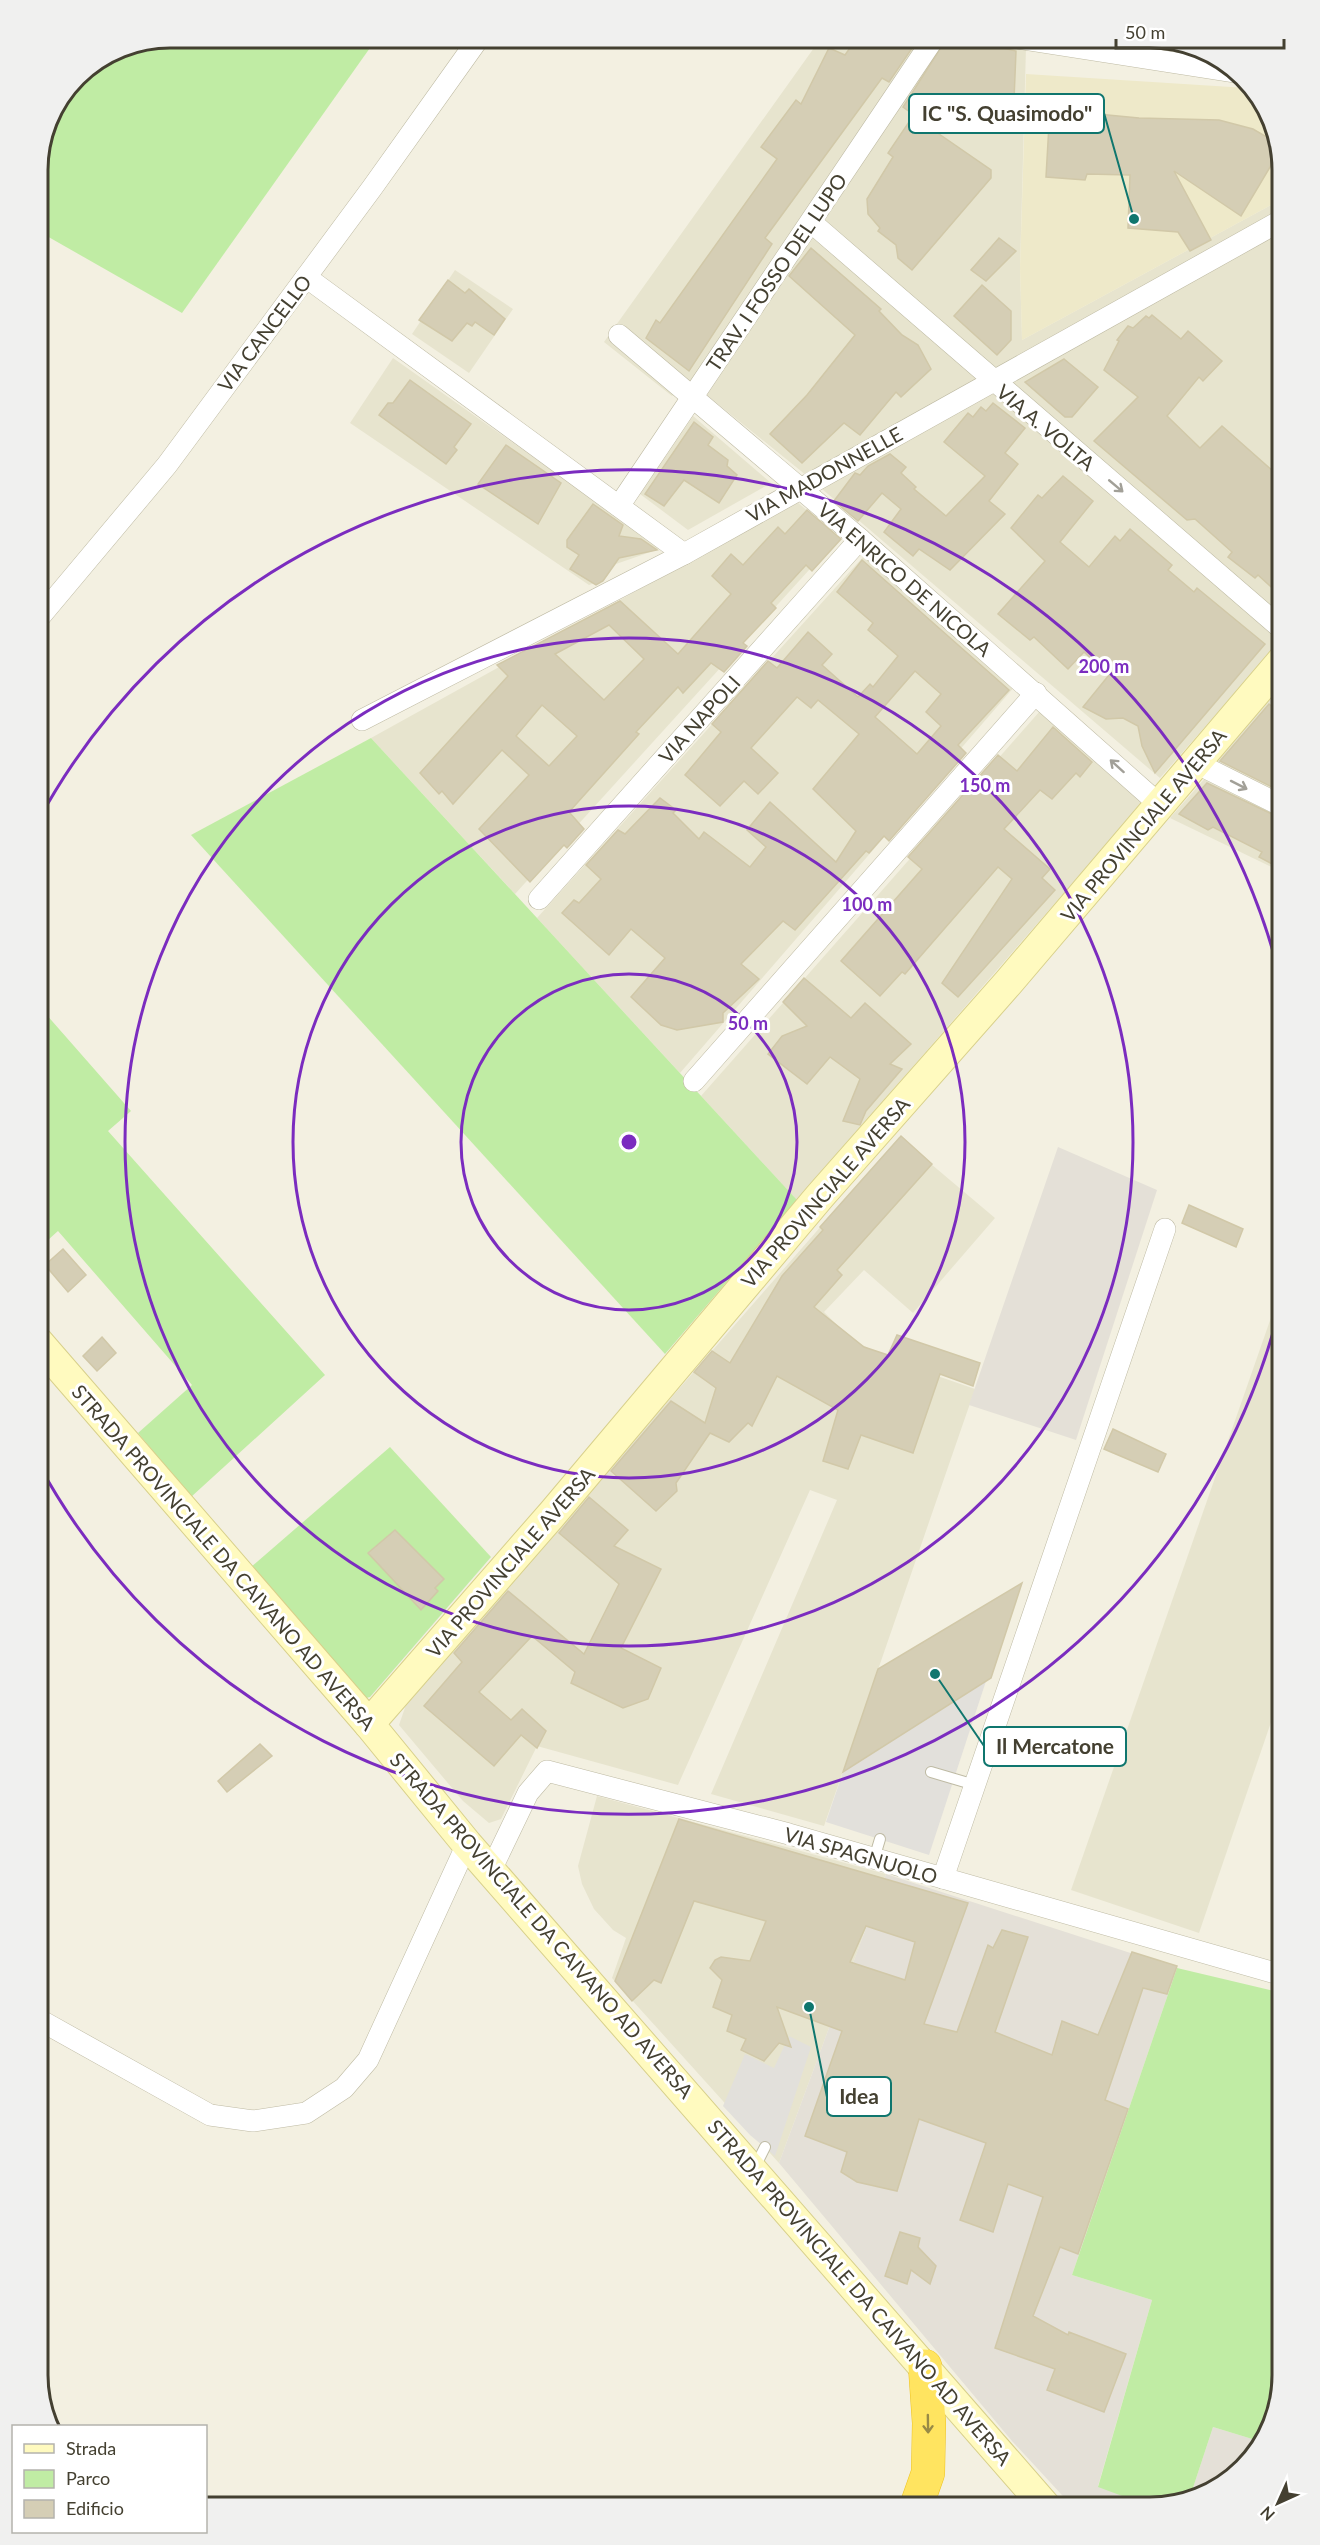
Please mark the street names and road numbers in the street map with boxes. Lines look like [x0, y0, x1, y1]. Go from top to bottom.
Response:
street label: TRAV. I FOSSO DEL LUPO [701, 169, 851, 375]
street label: VIA CANCELLO [212, 270, 316, 396]
street label: VIA A. VOLTA [992, 379, 1100, 475]
street label: VIA MADONNELLE [742, 421, 906, 527]
street label: VIA ENRICO DE NICOLA [813, 497, 997, 661]
street label: VIA NAPOLI [653, 670, 745, 768]
street label: VIA PROVINCIALE AVERSA [1055, 723, 1231, 926]
street label: VIA PROVINCIALE AVERSA [736, 1092, 915, 1292]
street label: STRADA PROVINCIALE DA CAIVANO AD AVERSA [67, 1379, 381, 1735]
street label: VIA PROVINCIALE AVERSA [421, 1462, 600, 1662]
street label: STRADA PROVINCIALE DA CAIVANO AD AVERSA [385, 1747, 699, 2103]
street label: VIA SPAGNUOLO [782, 1822, 940, 1888]
street label: STRADA PROVINCIALE DA CAIVANO AD AVERSA [703, 2114, 1017, 2470]

